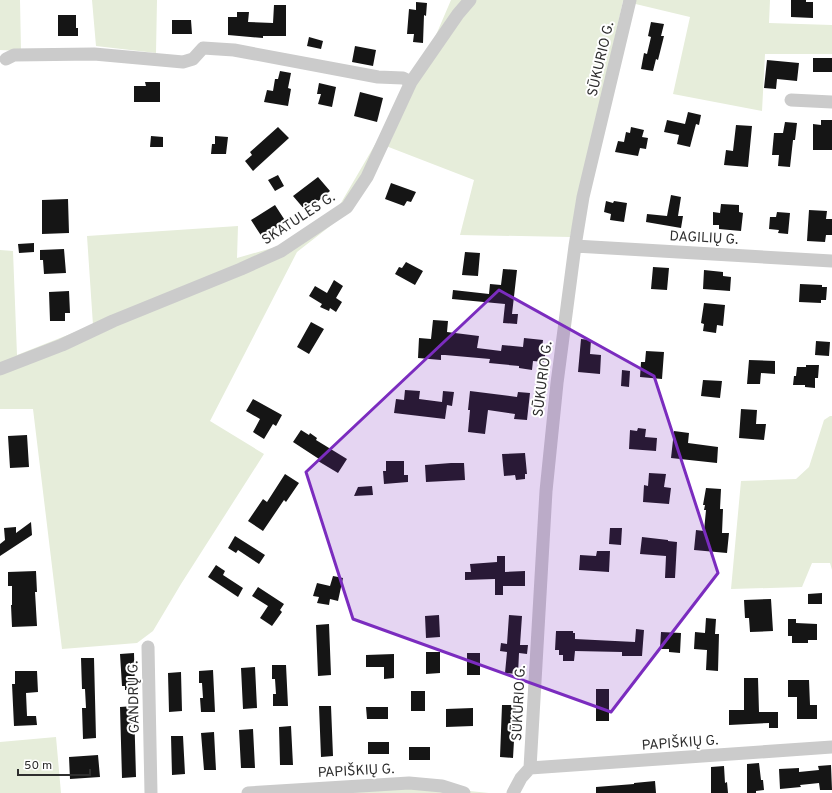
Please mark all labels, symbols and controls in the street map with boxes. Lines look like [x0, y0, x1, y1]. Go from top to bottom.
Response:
street label: SŪKURIO G. [585, 20, 618, 98]
street label: SKATULĖS G. [259, 188, 339, 249]
street label: DAGILIŲ G. [669, 228, 739, 249]
street label: SŪKURIO G. [530, 340, 557, 418]
street label: GANDRŲ G. [125, 660, 144, 734]
street label: SŪKURIO G. [509, 665, 530, 742]
street label: PAPIŠKIŲ G. [641, 731, 719, 755]
scale bar [18, 751, 90, 777]
text: 50 m [24, 758, 52, 774]
street label: PAPIŠKIŲ G. [317, 760, 395, 782]

